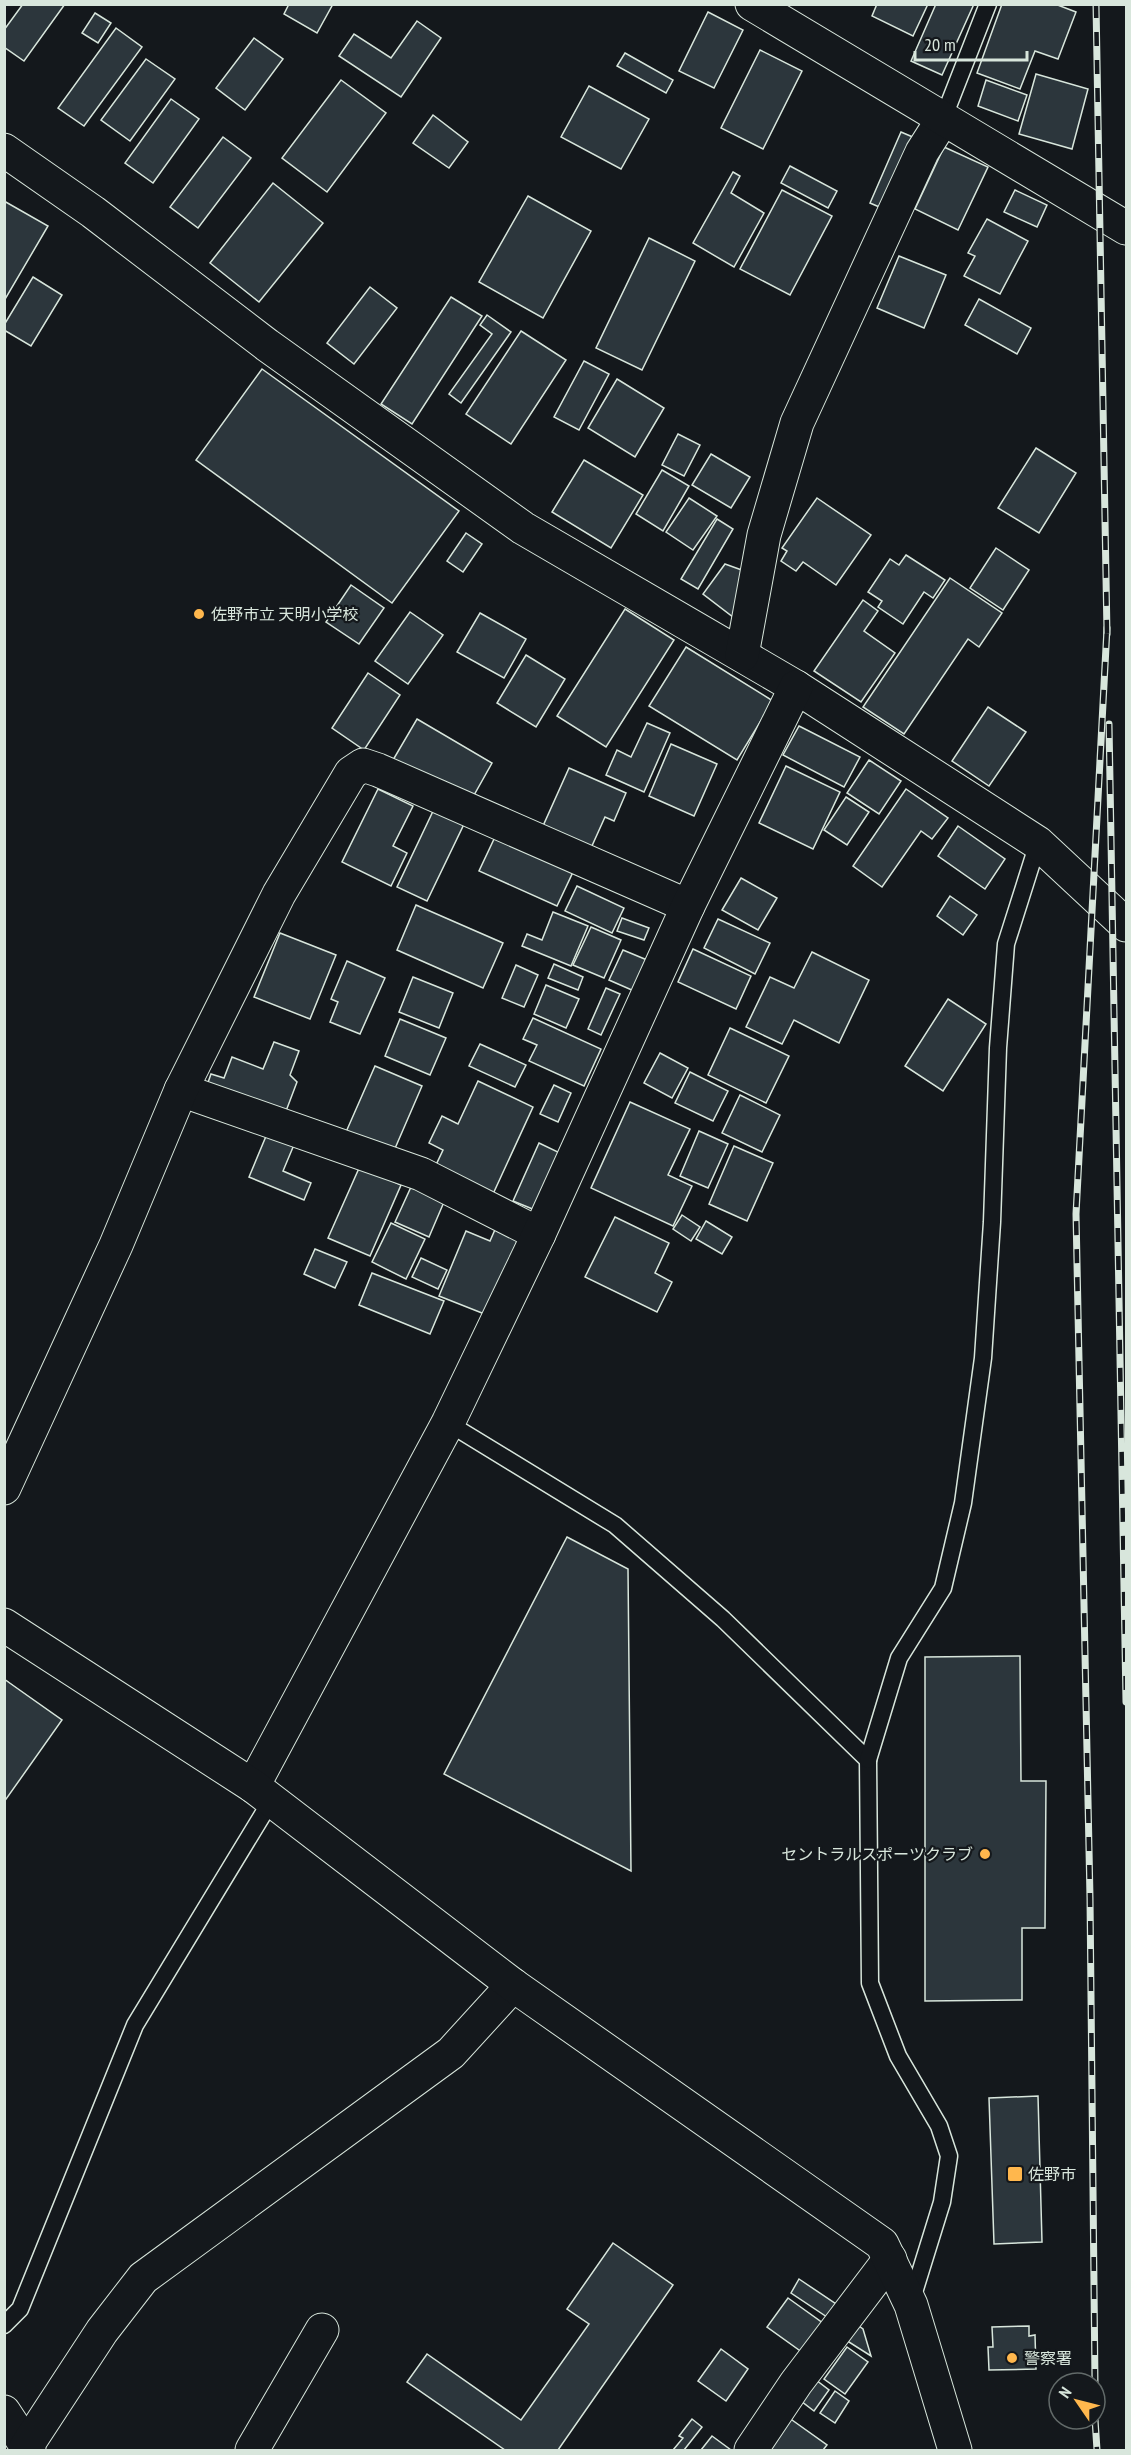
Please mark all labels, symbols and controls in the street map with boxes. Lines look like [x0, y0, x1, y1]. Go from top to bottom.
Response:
scale bar [915, 24, 1028, 62]
text: 20 m [924, 33, 956, 56]
place label: 佐野市立 天明小学校 [211, 604, 358, 624]
marker: 佐野市立 天明小学校 [192, 607, 206, 621]
place label: セントラルスポーツクラブ [781, 1844, 973, 1864]
marker: セントラルスポーツクラブ [978, 1847, 992, 1861]
place label: 佐野市 [1028, 2164, 1076, 2184]
marker: 佐野市 [1006, 2165, 1024, 2183]
place label: 警察署 [1024, 2348, 1072, 2368]
marker: 警察署 [1005, 2351, 1019, 2365]
north arrow [1047, 2371, 1107, 2431]
text: N [1054, 2383, 1075, 2402]

